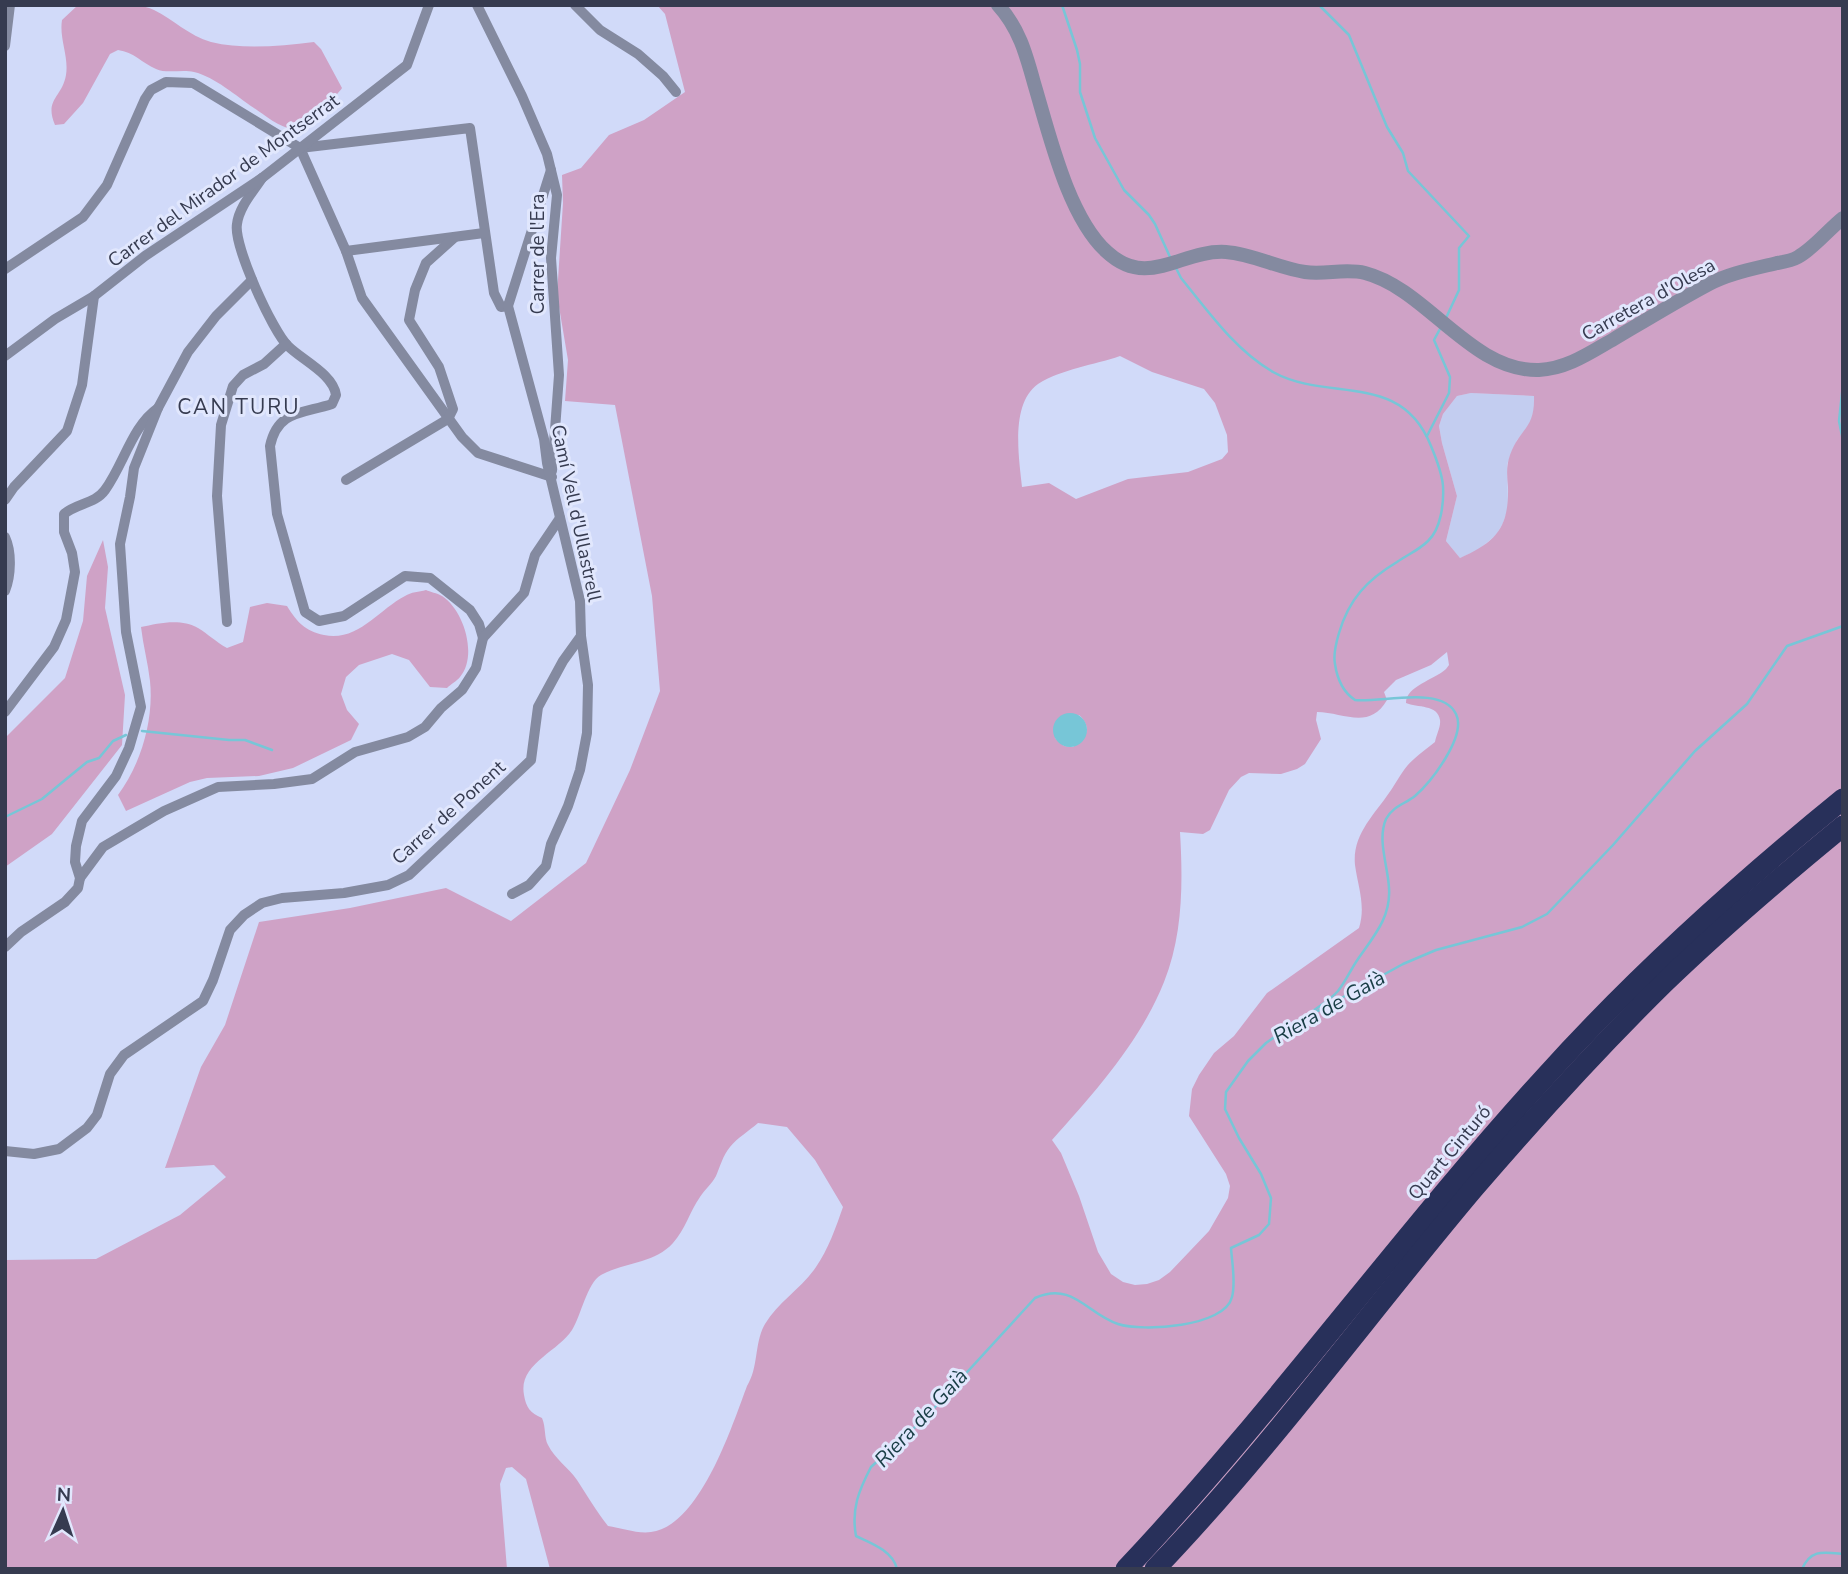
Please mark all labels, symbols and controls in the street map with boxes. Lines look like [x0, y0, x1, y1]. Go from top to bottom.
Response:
street label: Carrer del Mirador de Montserrat [103, 88, 345, 274]
street label: Carrer de l'Era [525, 194, 551, 314]
street label: Carretera d'Olesa [1577, 252, 1720, 347]
district label: CAN TURU [177, 393, 301, 421]
street label: Camí Vell d'Ullastrell [545, 422, 608, 605]
street label: Carrer de Ponent [386, 755, 511, 871]
water label: Riera de Gaià [1268, 964, 1390, 1050]
street label: Quart Cinturó [1402, 1100, 1497, 1206]
water label: Riera de Gaià [868, 1363, 974, 1473]
north arrow [28, 1476, 98, 1546]
text: N [56, 1482, 72, 1508]

